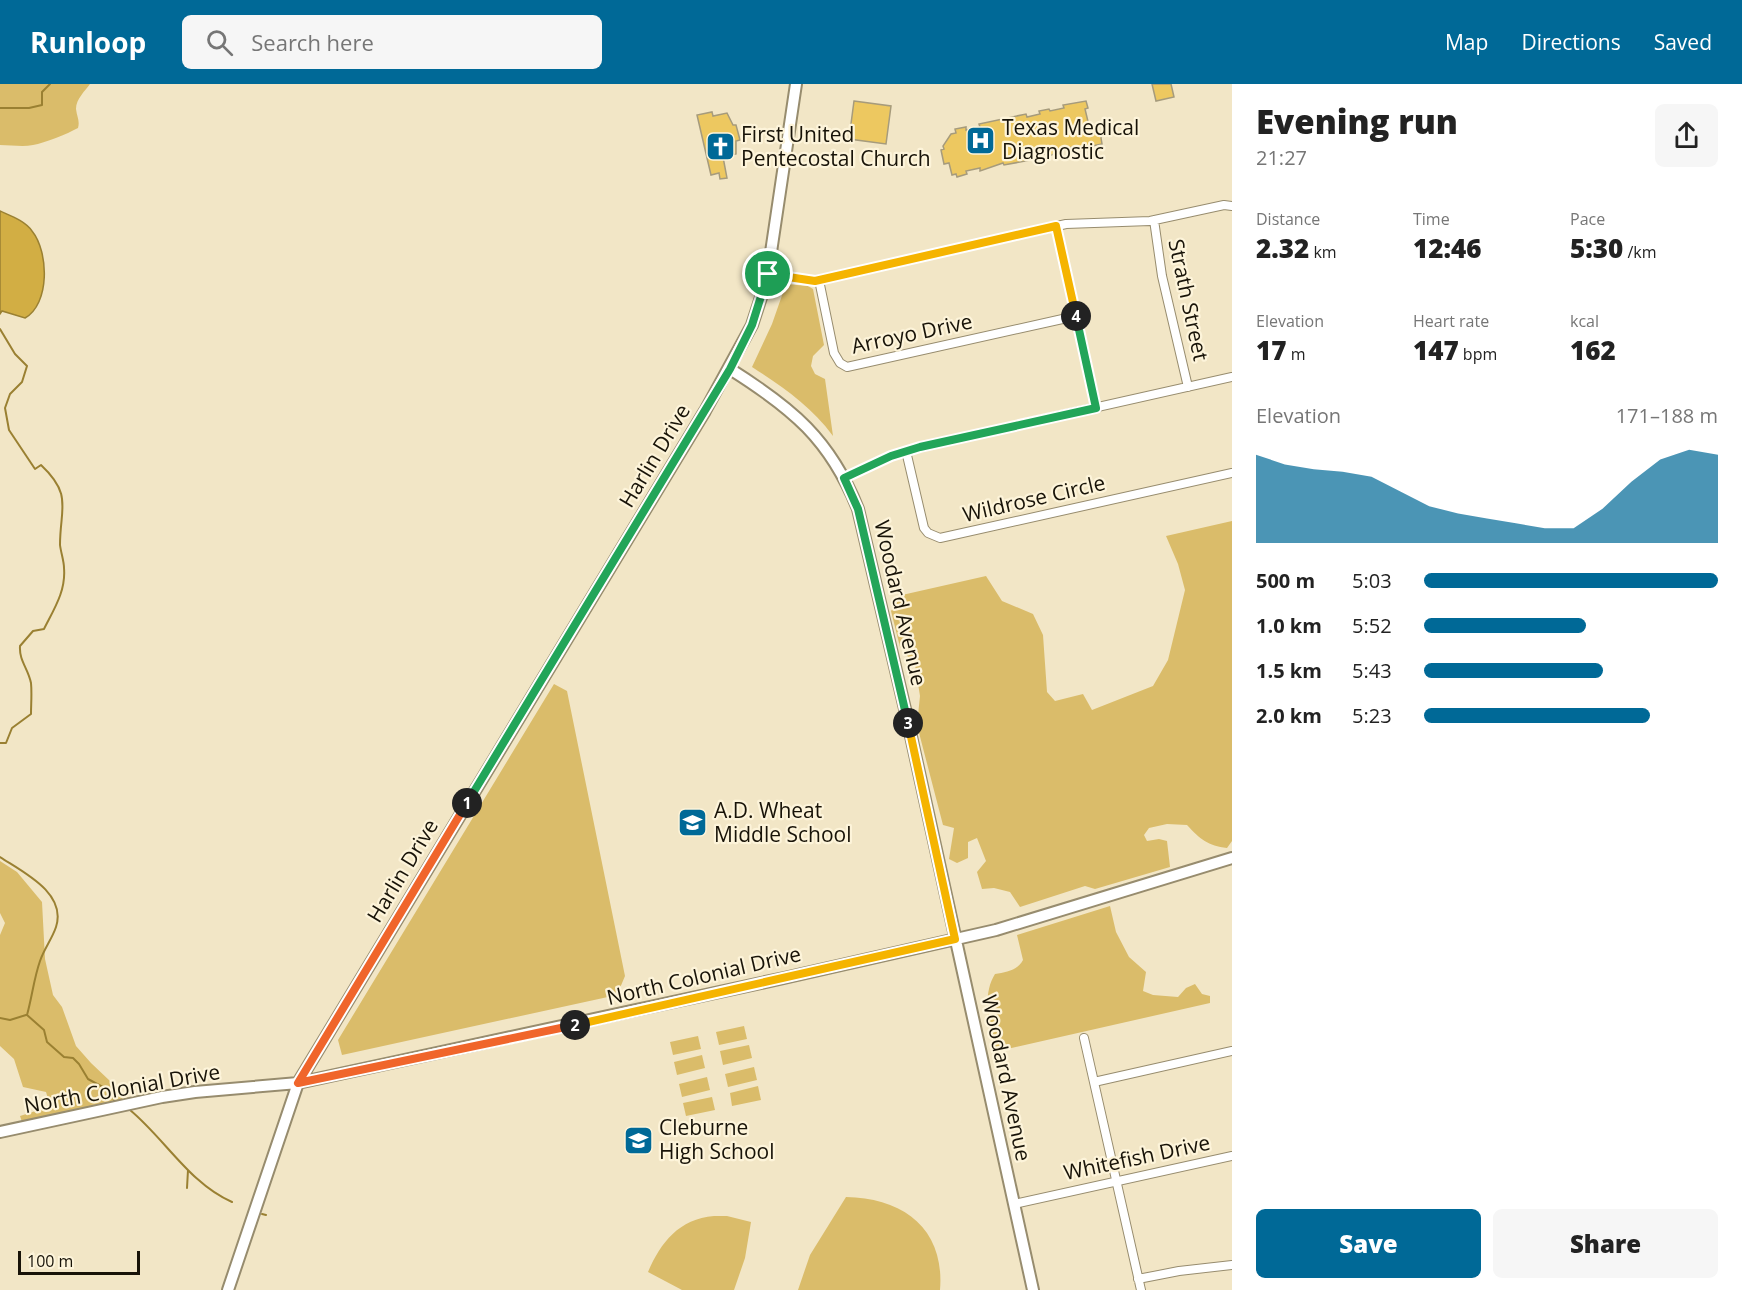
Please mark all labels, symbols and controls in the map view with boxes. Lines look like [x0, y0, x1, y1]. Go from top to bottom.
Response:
search box [182, 15, 602, 69]
text: Runloop [30, 23, 146, 61]
icon: search [203, 26, 236, 59]
text: Search here [251, 27, 374, 57]
text: Map [1445, 28, 1488, 56]
text: Directions [1521, 28, 1621, 56]
text: Saved [1654, 28, 1712, 56]
text: Evening run [1256, 99, 1458, 144]
button: share [1655, 104, 1718, 167]
place label: Texas Medical Diagnostic [1002, 113, 1139, 165]
place label: First United Pentecostal Church [741, 120, 931, 172]
hospital icon: Texas Medical Diagnostic [965, 124, 997, 156]
church icon: First United Pentecostal Church [704, 131, 736, 163]
text: 21:27 [1256, 144, 1307, 171]
text: Distance [1256, 208, 1320, 230]
text: Time [1413, 208, 1450, 230]
text: Pace [1570, 208, 1605, 230]
text: 2.32 [1256, 230, 1309, 266]
text: 12:46 [1413, 230, 1481, 266]
text: 5:30 [1570, 230, 1623, 266]
street label: Strath Street [1162, 236, 1216, 363]
text: km [1309, 241, 1337, 263]
text: /km [1623, 241, 1656, 263]
pin [742, 248, 793, 299]
icon: arrive [751, 257, 784, 290]
pin: 4 [1061, 301, 1091, 331]
text: 4 [1071, 305, 1081, 327]
street label: Arroyo Drive [849, 307, 975, 360]
text: Elevation [1256, 310, 1324, 332]
text: Heart rate [1413, 310, 1489, 332]
text: kcal [1570, 310, 1599, 332]
text: 17 [1256, 332, 1286, 368]
text: 147 [1413, 332, 1459, 368]
text: 162 [1570, 332, 1616, 368]
text: m [1286, 343, 1305, 365]
text: bpm [1459, 343, 1497, 365]
street label: Harlin Drive [612, 399, 696, 512]
text: Elevation [1256, 402, 1341, 429]
text: 171–188 m [1616, 402, 1718, 429]
street label: Wildrose Circle [960, 468, 1108, 528]
street label: Woodard Avenue [868, 517, 934, 688]
text: 500 m [1256, 567, 1315, 594]
text: 5:03 [1352, 567, 1392, 594]
text: 1.0 km [1256, 612, 1322, 639]
text: 5:52 [1352, 612, 1392, 639]
text: 1.5 km [1256, 657, 1322, 684]
text: 5:43 [1352, 657, 1392, 684]
text: 2.0 km [1256, 702, 1322, 729]
text: 5:23 [1352, 702, 1392, 729]
pin: 3 [893, 708, 923, 738]
text: 3 [903, 712, 913, 734]
pin: 1 [452, 788, 482, 818]
text: 1 [462, 792, 472, 814]
place label: A.D. Wheat Middle School [714, 796, 851, 848]
school or university icon: A.D. Wheat Middle School [677, 807, 709, 839]
street label: Harlin Drive [360, 814, 444, 927]
street label: North Colonial Drive [604, 939, 804, 1011]
street label: Woodard Avenue [976, 992, 1038, 1163]
pin: 2 [560, 1010, 590, 1040]
text: 2 [570, 1014, 580, 1036]
street label: North Colonial Drive [22, 1057, 222, 1119]
place label: Cleburne High School [659, 1113, 775, 1165]
school or university icon: Cleburne High School [622, 1124, 654, 1156]
street label: Whitefish Drive [1061, 1128, 1213, 1186]
button: Save [1256, 1209, 1481, 1278]
button: Share [1493, 1209, 1718, 1278]
scale bar [18, 1248, 140, 1276]
text: 100 m [27, 1250, 73, 1272]

